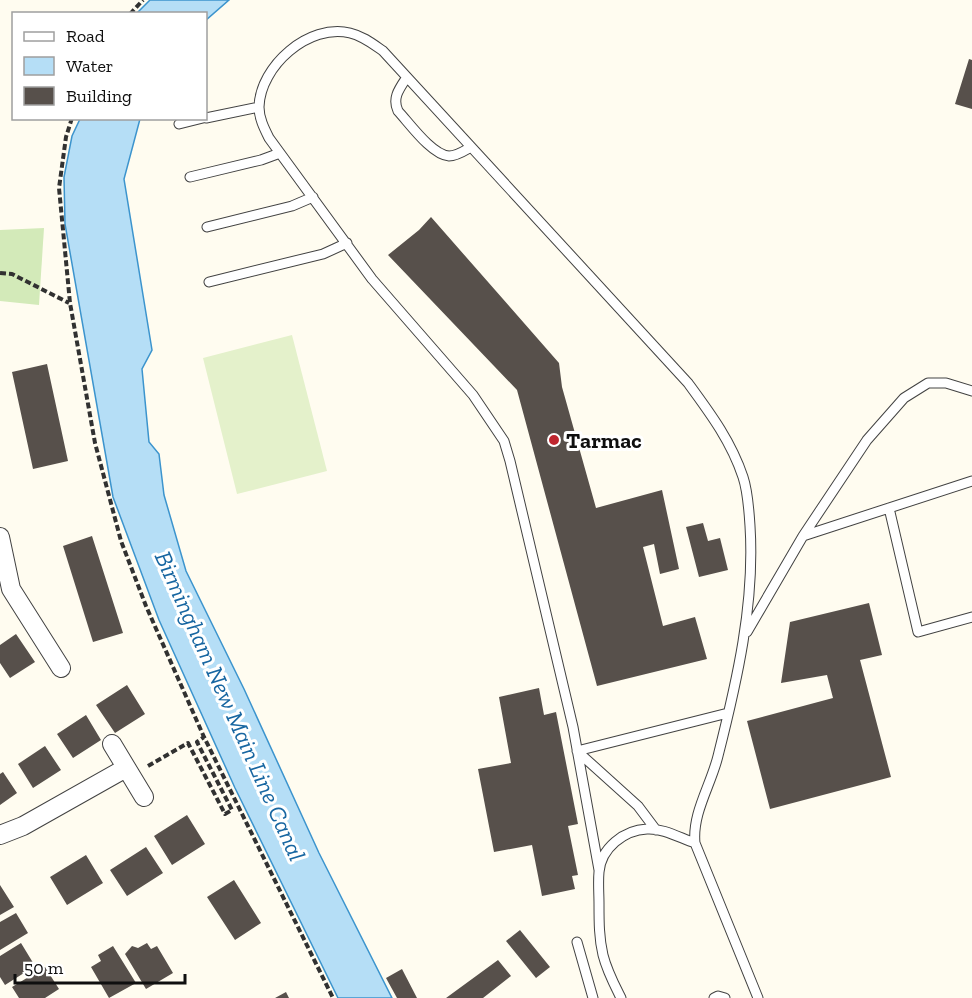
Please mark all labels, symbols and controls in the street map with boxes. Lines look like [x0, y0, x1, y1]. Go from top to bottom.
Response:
legend [12, 12, 207, 120]
text: Road [66, 25, 105, 47]
text: Water [66, 55, 113, 77]
text: Building [66, 85, 132, 107]
place label: Tarmac [566, 427, 642, 454]
marker: Tarmac [547, 433, 561, 447]
water label: Birmingham New Main Line Canal [149, 546, 312, 865]
scale bar [15, 947, 184, 985]
text: 50 m [24, 957, 64, 979]

